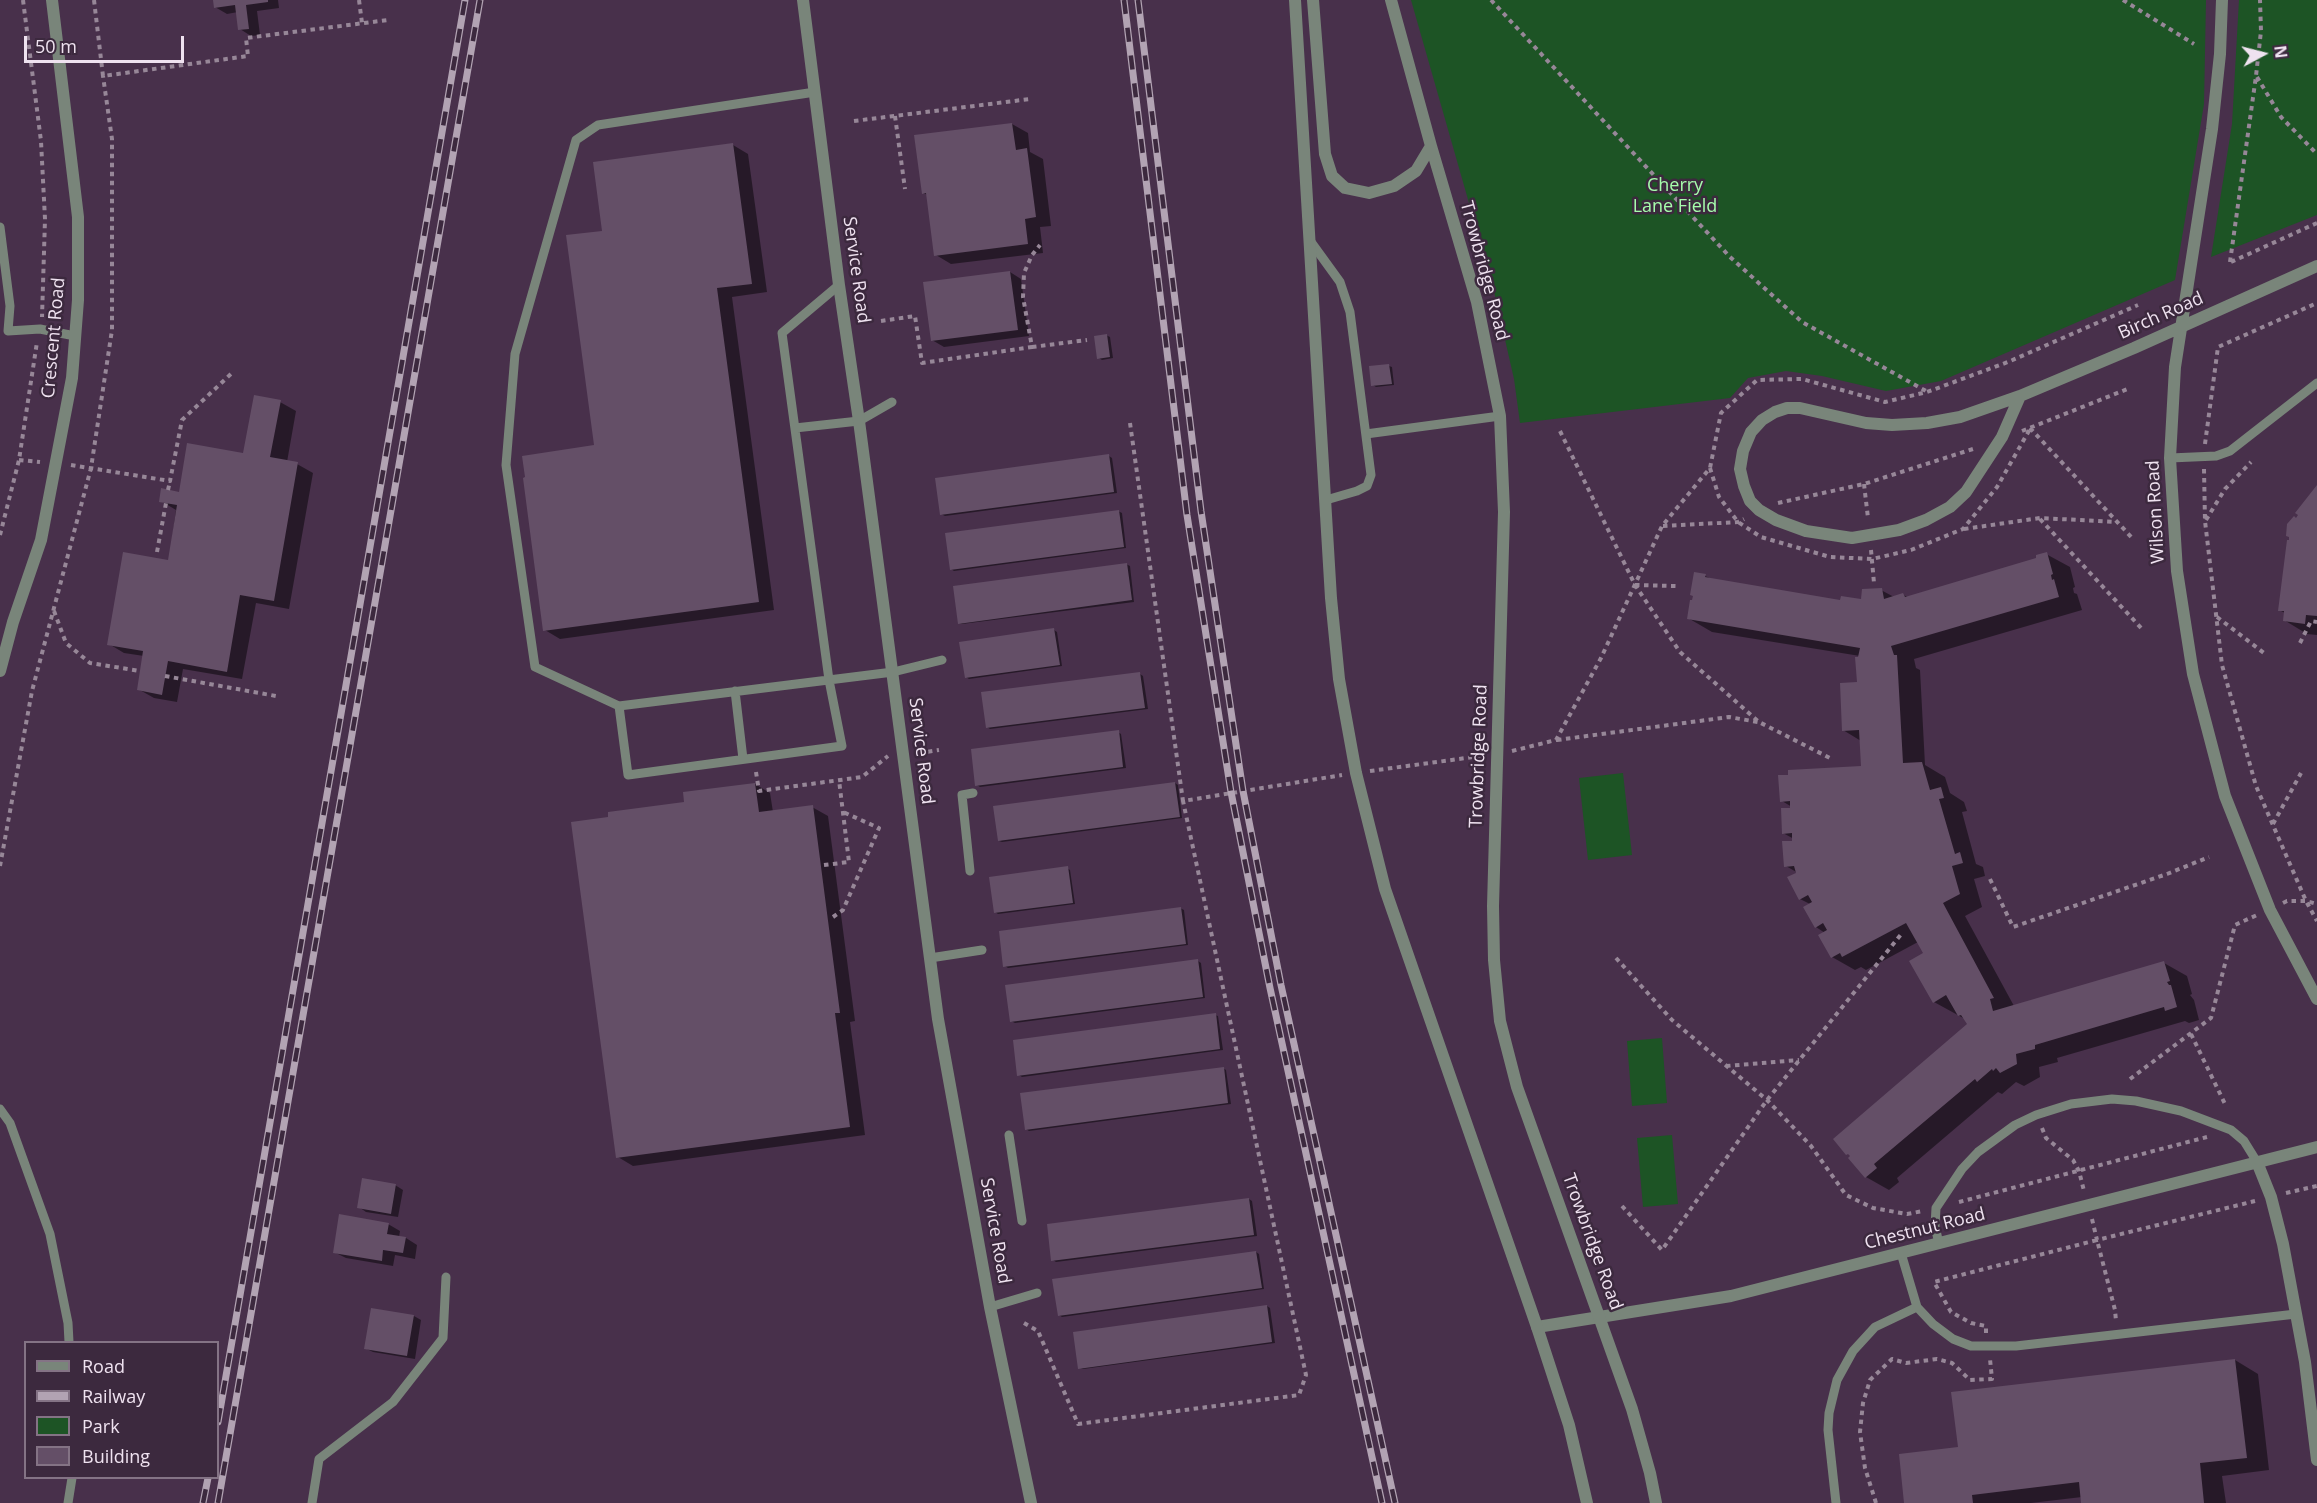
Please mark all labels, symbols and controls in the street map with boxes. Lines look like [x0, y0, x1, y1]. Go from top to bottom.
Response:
scale bar [27, 24, 188, 62]
north arrow [2233, 24, 2293, 84]
text: 50 m [35, 34, 77, 58]
text: N [2269, 44, 2293, 60]
park label: Cherry Lane Field [1633, 175, 1717, 218]
street label: Trowbridge Road [1455, 199, 1513, 343]
street label: Service Road [838, 215, 874, 325]
street label: Crescent Road [38, 277, 70, 399]
street label: Birch Road [2115, 288, 2207, 344]
street label: Wilson Road [2142, 460, 2170, 564]
street label: Trowbridge Road [1466, 684, 1492, 828]
street label: Service Road [904, 696, 938, 806]
street label: Trowbridge Road [1557, 1171, 1627, 1313]
street label: Service Road [975, 1176, 1015, 1286]
street label: Chestnut Road [1862, 1204, 1988, 1254]
legend [24, 1341, 219, 1479]
text: Road [82, 1354, 125, 1378]
text: Railway [82, 1384, 145, 1408]
text: Park [82, 1414, 120, 1438]
text: Building [82, 1444, 150, 1468]

